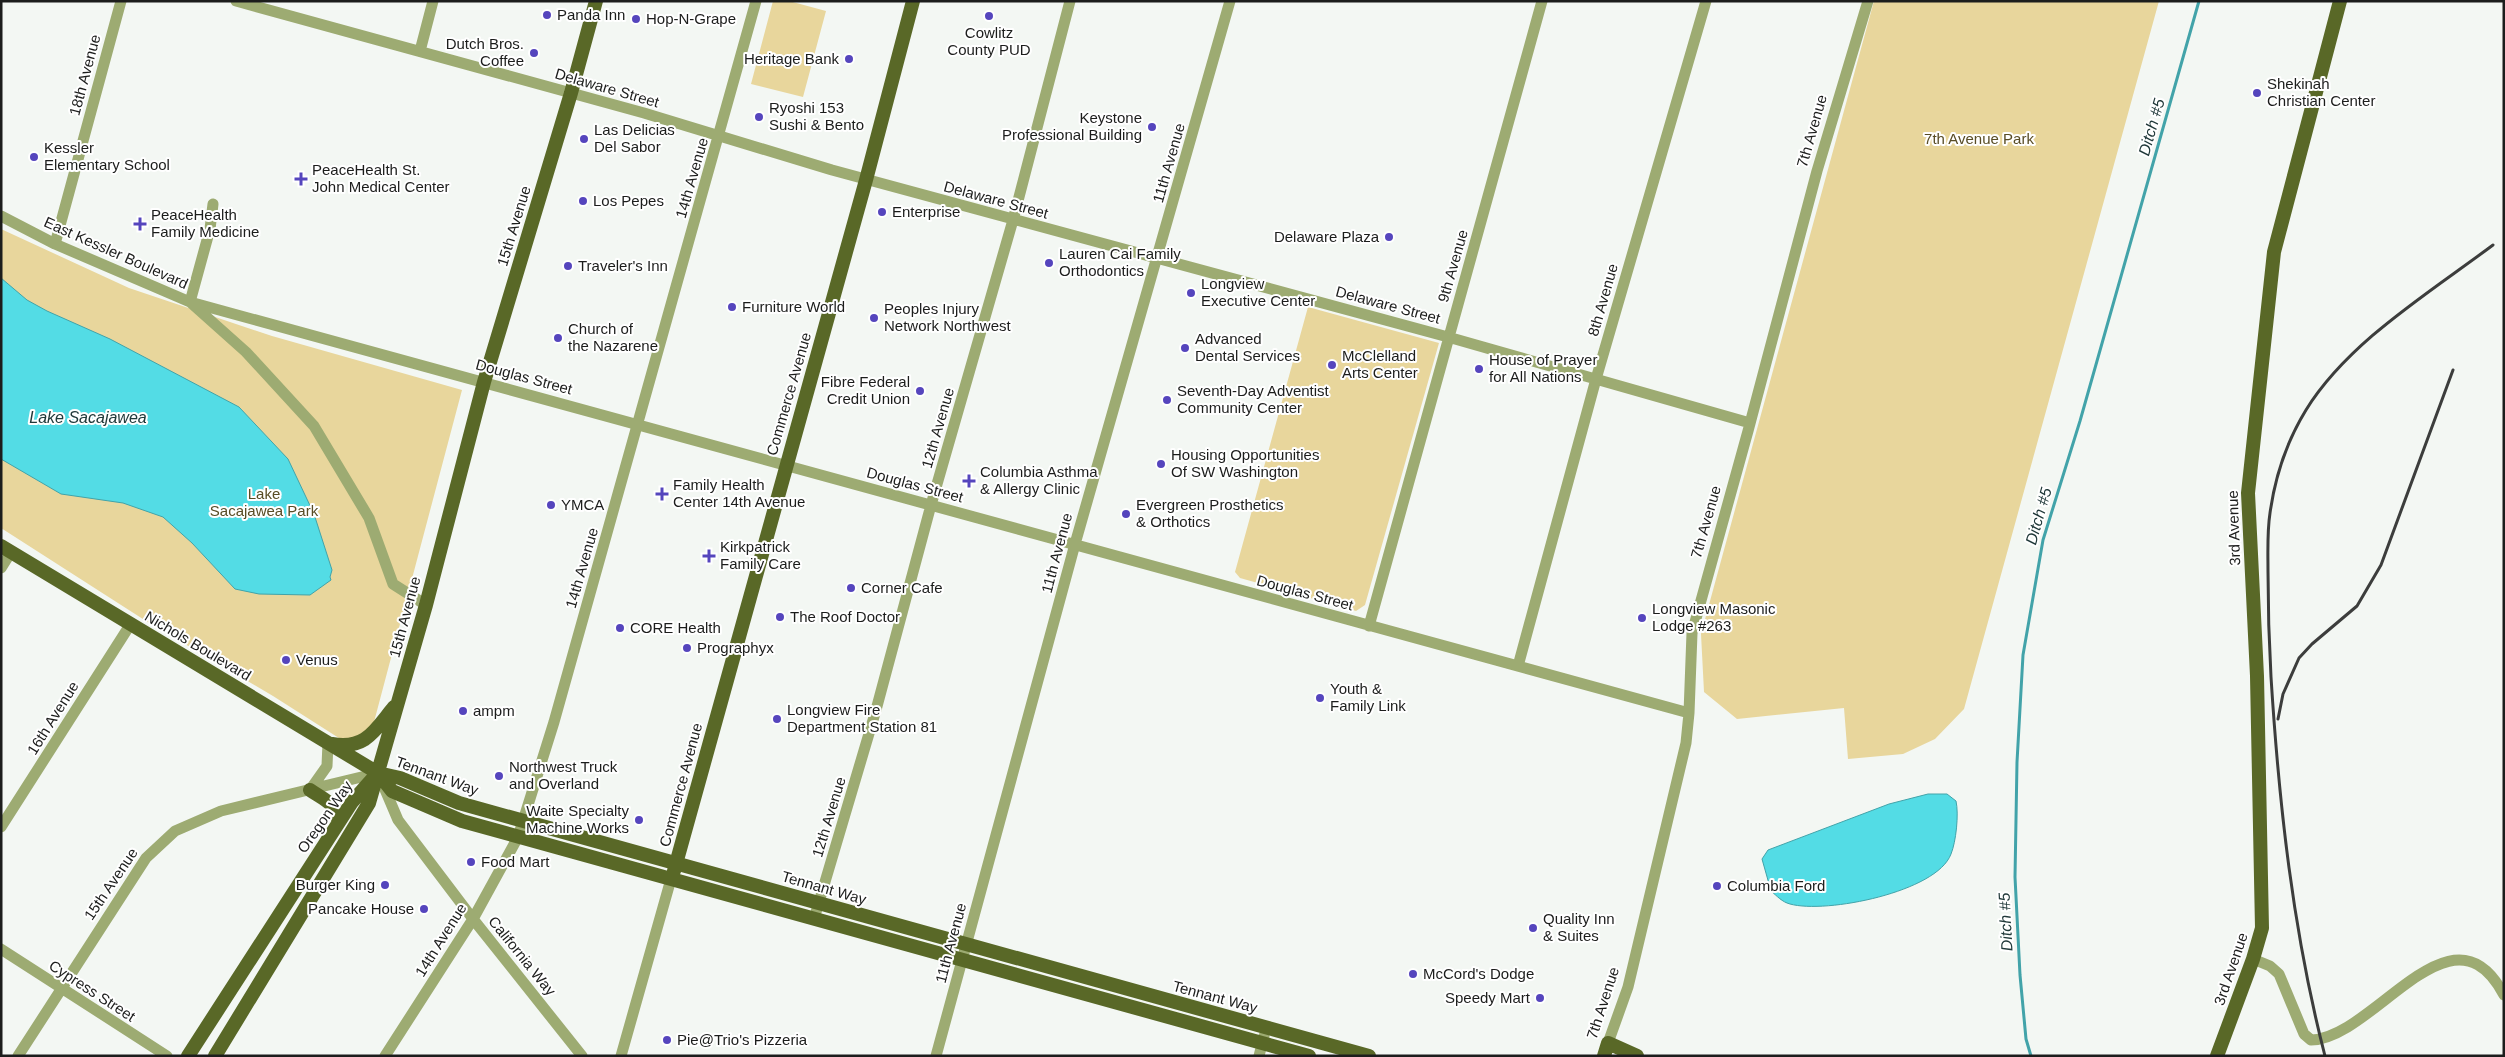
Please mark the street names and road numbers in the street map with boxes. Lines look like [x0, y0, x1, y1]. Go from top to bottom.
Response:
street label: 18th Avenue [66, 33, 103, 117]
street label: Delaware Street [553, 65, 662, 111]
street label: 7th Avenue [1793, 93, 1830, 169]
street label: 11th Avenue [1149, 121, 1188, 205]
street label: 14th Avenue [672, 136, 711, 220]
street label: Delaware Street [942, 177, 1051, 222]
street label: 15th Avenue [493, 184, 534, 268]
street label: East Kessler Boulevard [42, 213, 191, 292]
street label: 9th Avenue [1434, 228, 1471, 304]
street label: 8th Avenue [1584, 262, 1621, 338]
street label: Delaware Street [1334, 282, 1443, 327]
street label: Commerce Avenue [763, 330, 814, 457]
street label: Douglas Street [474, 355, 575, 398]
street label: 12th Avenue [918, 386, 957, 470]
street label: Douglas Street [865, 463, 966, 506]
street label: 7th Avenue [1687, 484, 1724, 560]
street label: 3rd Avenue [2224, 490, 2243, 566]
street label: 11th Avenue [1038, 511, 1075, 595]
street label: 14th Avenue [562, 526, 601, 610]
street label: Douglas Street [1255, 571, 1356, 614]
street label: 15th Avenue [386, 575, 423, 659]
street label: Nichols Boulevard [142, 607, 254, 684]
street label: 16th Avenue [23, 678, 82, 757]
street label: Commerce Avenue [656, 721, 705, 849]
street label: Tennant Way [393, 753, 481, 799]
street label: 12th Avenue [808, 775, 849, 859]
street label: Oregon Way [294, 777, 356, 856]
street label: 15th Avenue [80, 845, 141, 923]
street label: Tennant Way [780, 867, 869, 908]
street label: 14th Avenue [411, 900, 470, 979]
street label: 11th Avenue [932, 901, 969, 985]
street label: California Way [485, 913, 560, 999]
street label: 3rd Avenue [2210, 930, 2251, 1007]
street label: Cypress Street [46, 956, 139, 1025]
street label: 7th Avenue [1583, 965, 1622, 1041]
street label: Tennant Way [1171, 977, 1260, 1016]

